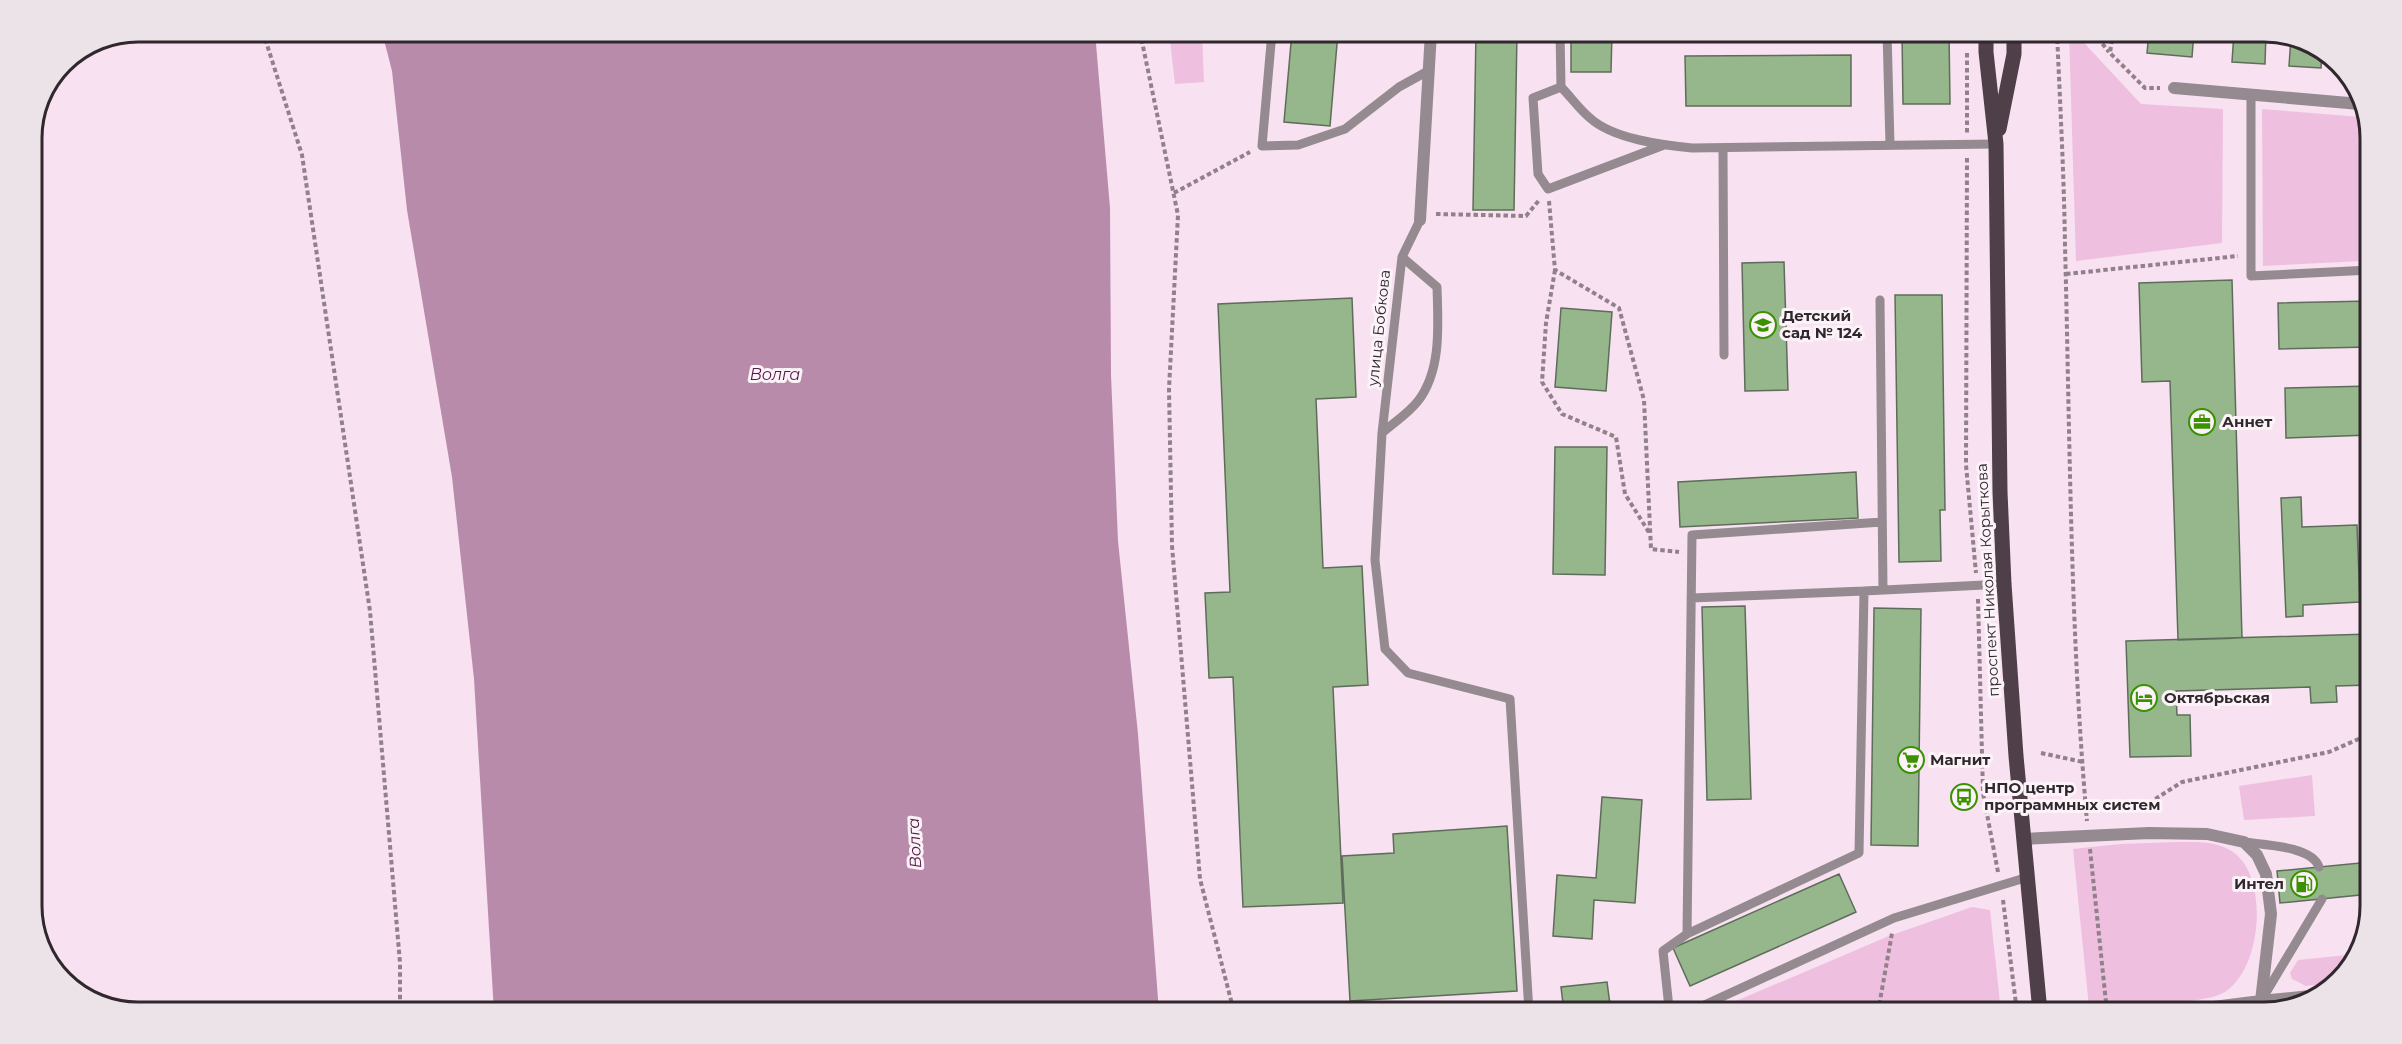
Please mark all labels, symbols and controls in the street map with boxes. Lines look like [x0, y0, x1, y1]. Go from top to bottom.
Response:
street label: улица Бобкова [1363, 269, 1394, 388]
place label: Детский сад № 124 [1782, 306, 1863, 342]
school or university icon: Детский сад № 124 [1748, 310, 1778, 340]
water label: Волга [750, 365, 800, 384]
office icon: Аннет [2187, 407, 2217, 437]
place label: Аннет [2222, 412, 2272, 431]
street label: проспект Николая Корыткова [1972, 463, 2003, 697]
hotel icon: Октябрьская [2129, 683, 2159, 713]
place label: Октябрьская [2164, 688, 2270, 707]
supermarket icon: Магнит [1896, 745, 1926, 775]
place label: Магнит [1930, 750, 1990, 769]
place label: НПО центр программных систем [1984, 778, 2160, 814]
bus stop icon: НПО центр программных систем [1949, 782, 1979, 812]
water label: Волга [904, 817, 925, 869]
fuel station icon: Интел [2289, 869, 2319, 899]
place label: Интел [2234, 874, 2284, 893]

